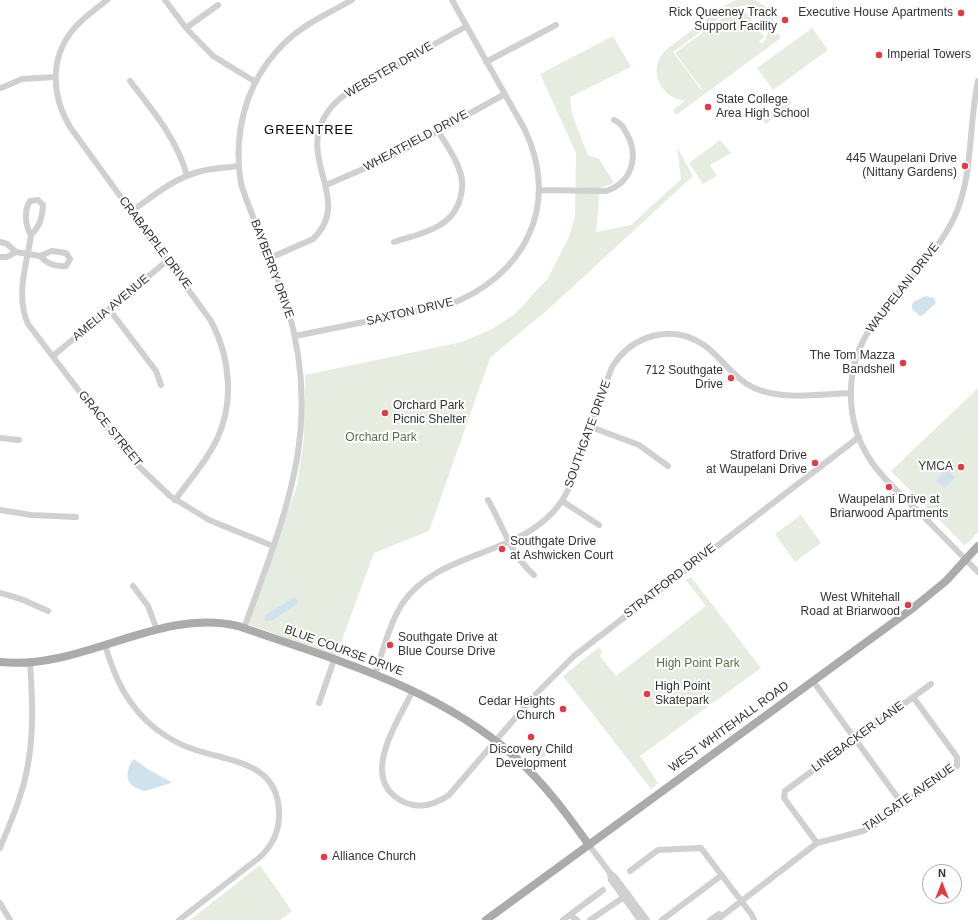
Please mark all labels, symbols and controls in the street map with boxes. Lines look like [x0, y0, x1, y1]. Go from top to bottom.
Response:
place label: Rick Queeney Track Support Facility [669, 6, 777, 34]
place label: Executive House Apartments [798, 6, 953, 20]
marker: Executive House Apartments [956, 8, 966, 18]
marker: Rick Queeney Track Support Facility [780, 15, 790, 25]
street label: WEBSTER DRIVE [342, 39, 436, 101]
place label: Imperial Towers [887, 48, 971, 62]
marker: Imperial Towers [874, 50, 884, 60]
place label: State College Area High School [716, 93, 809, 121]
marker: State College Area High School [703, 102, 713, 112]
street label: WHEATFIELD DRIVE [361, 107, 471, 175]
district label: GREENTREE [264, 122, 354, 138]
place label: 445 Waupelani Drive (Nittany Gardens) [846, 152, 957, 180]
marker: 445 Waupelani Drive (Nittany Gardens) [960, 161, 970, 171]
street label: CRABAPPLE DRIVE [116, 194, 194, 292]
street label: BAYBERRY DRIVE [247, 218, 297, 320]
street label: WAUPELANI DRIVE [863, 240, 943, 336]
street label: AMELIA AVENUE [70, 272, 152, 344]
street label: SAXTON DRIVE [365, 295, 455, 329]
place label: The Tom Mazza Bandshell [810, 349, 895, 377]
marker: The Tom Mazza Bandshell [898, 358, 908, 368]
place label: 712 Southgate Drive [645, 364, 723, 392]
marker: 712 Southgate Drive [726, 373, 736, 383]
street label: SOUTHGATE DRIVE [562, 378, 614, 490]
street label: GRACE STREET [75, 388, 145, 470]
place label: Orchard Park Picnic Shelter [393, 399, 466, 427]
marker: Orchard Park Picnic Shelter [380, 408, 390, 418]
park label: Orchard Park [345, 431, 417, 445]
place label: Stratford Drive at Waupelani Drive [706, 449, 807, 477]
marker: Stratford Drive at Waupelani Drive [810, 458, 820, 468]
place label: YMCA [918, 460, 953, 474]
marker: YMCA [956, 462, 966, 472]
marker: Waupelani Drive at Briarwood Apartments [884, 482, 894, 492]
place label: Waupelani Drive at Briarwood Apartments [830, 493, 948, 521]
place label: Southgate Drive at Ashwicken Court [510, 535, 613, 563]
street label: STRATFORD DRIVE [621, 541, 719, 621]
marker: Southgate Drive at Ashwicken Court [497, 544, 507, 554]
place label: West Whitehall Road at Briarwood [801, 591, 900, 619]
marker: West Whitehall Road at Briarwood [903, 600, 913, 610]
street label: BLUE COURSE DRIVE [282, 623, 406, 679]
place label: Southgate Drive at Blue Course Drive [398, 631, 497, 659]
marker: Southgate Drive at Blue Course Drive [385, 640, 395, 650]
park label: High Point Park [656, 657, 740, 671]
street label: WEST WHITEHALL ROAD [666, 679, 792, 775]
place label: High Point Skatepark [655, 680, 710, 708]
marker: High Point Skatepark [642, 689, 652, 699]
place label: Cedar Heights Church [478, 695, 555, 723]
street label: LINEBACKER LANE [809, 699, 907, 775]
marker: Cedar Heights Church [558, 704, 568, 714]
marker: Discovery Child Development [526, 732, 536, 742]
place label: Discovery Child Development [489, 743, 573, 771]
street label: TAILGATE AVENUE [861, 761, 957, 835]
place label: Alliance Church [332, 850, 416, 864]
marker: Alliance Church [319, 852, 329, 862]
north arrow [922, 864, 962, 904]
text: N [938, 867, 946, 879]

